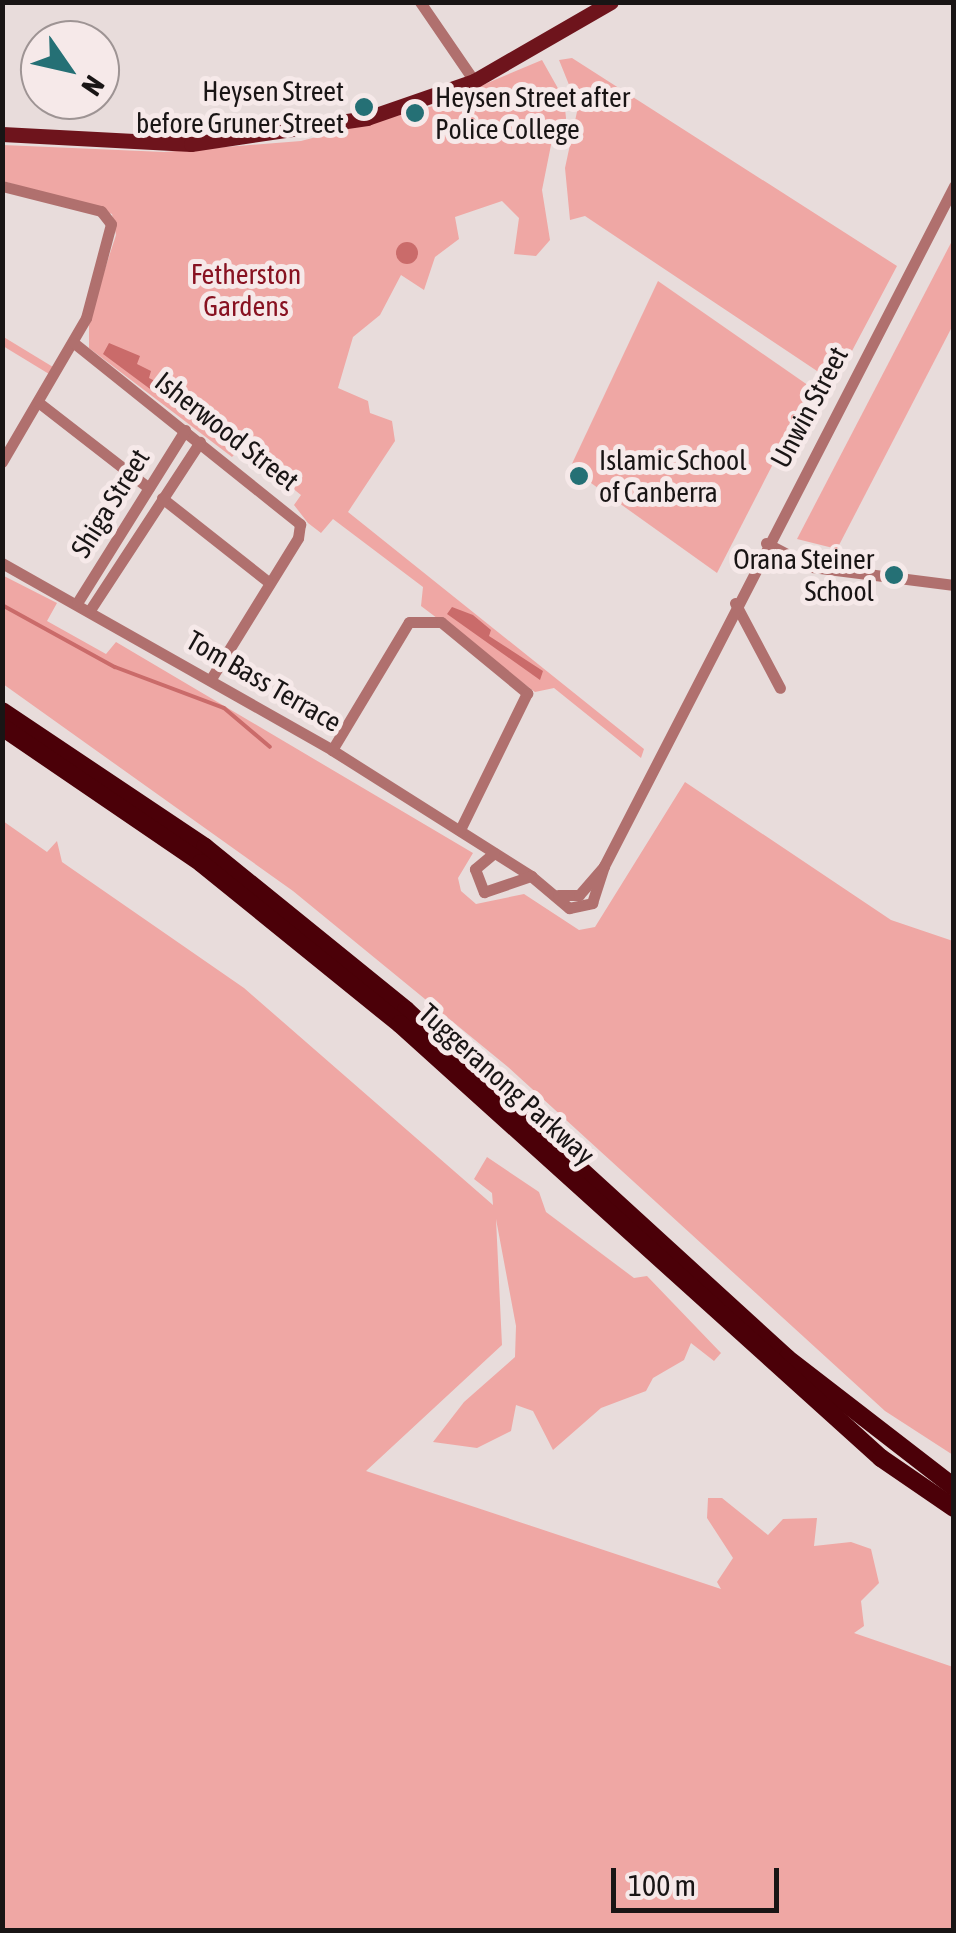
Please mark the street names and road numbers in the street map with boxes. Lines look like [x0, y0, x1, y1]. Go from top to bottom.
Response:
street label: Unwin Street [763, 341, 855, 473]
street label: Isherwood Street [149, 365, 305, 497]
street label: Shiga Street [64, 443, 156, 563]
street label: Tom Bass Terrace [181, 623, 347, 739]
street label: Tuggeranong Parkway [412, 996, 602, 1172]

